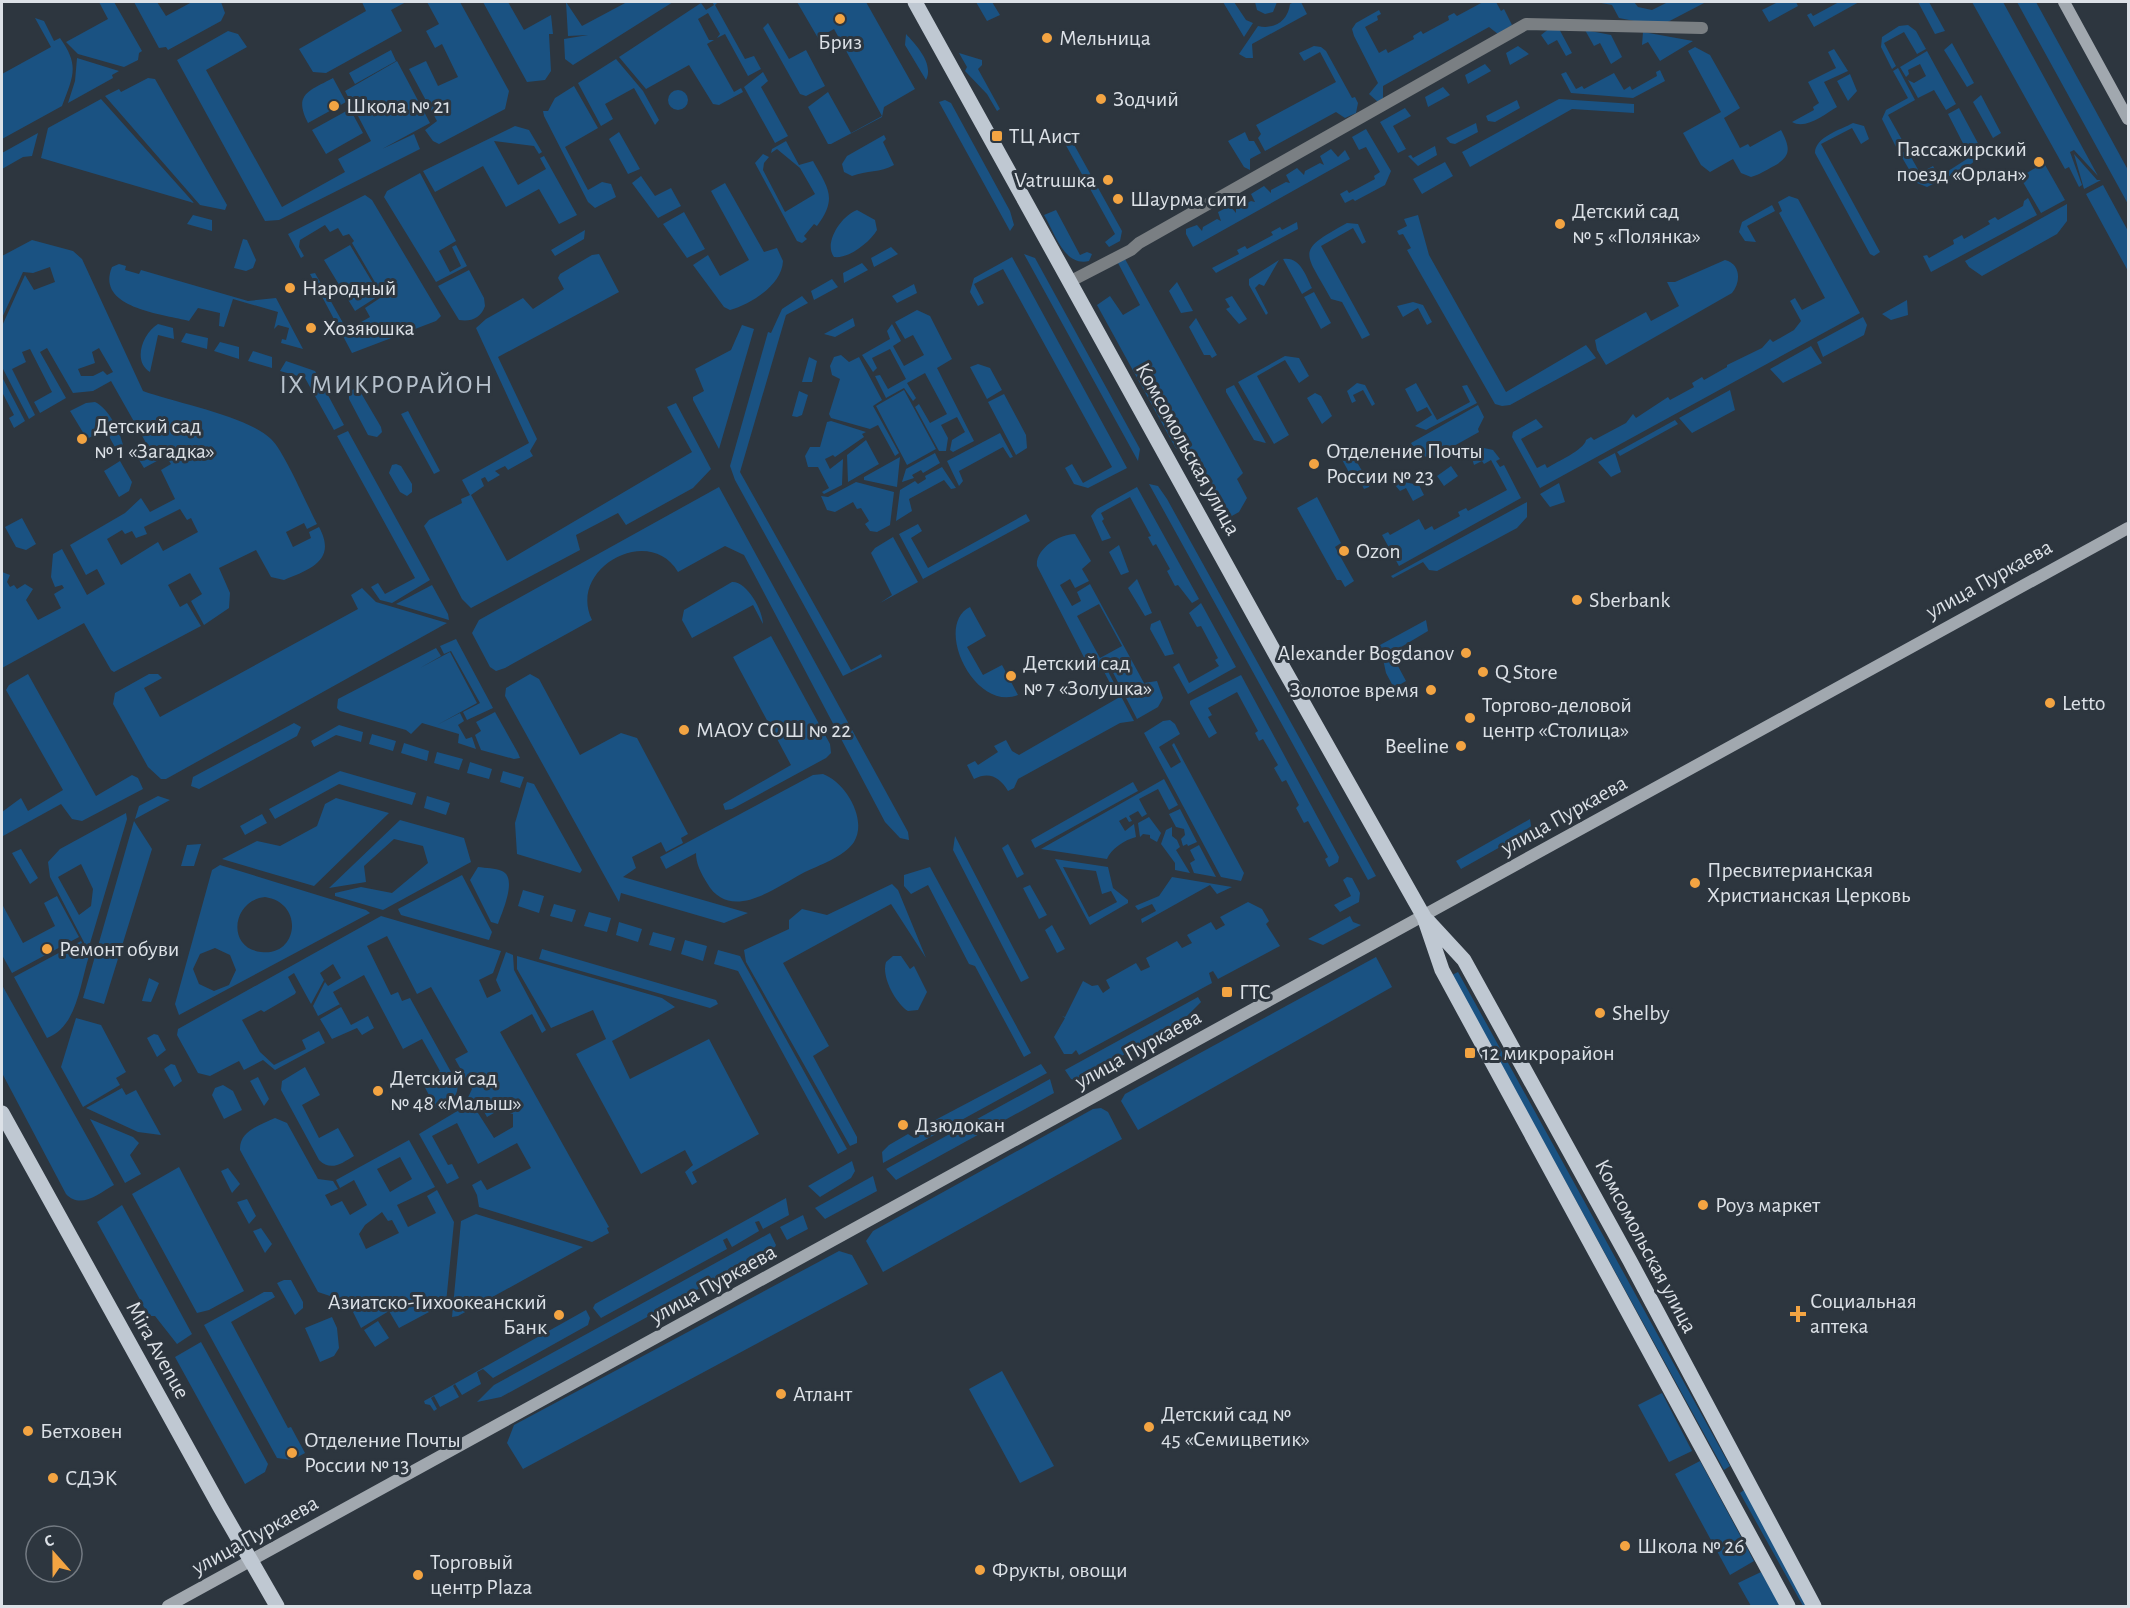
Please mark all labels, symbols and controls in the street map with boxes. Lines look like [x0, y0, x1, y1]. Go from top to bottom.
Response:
marker: Бриз [833, 12, 847, 26]
place label: Мельница [1059, 27, 1151, 49]
place label: Бриз [818, 31, 862, 53]
marker: Мельница [1040, 31, 1054, 45]
place label: Зодчий [1113, 88, 1179, 110]
marker: Зодчий [1094, 92, 1108, 106]
place label: Школа № 21 [346, 95, 451, 117]
marker: Школа № 21 [327, 99, 341, 113]
place label: ТЦ Аист [1009, 125, 1081, 147]
marker: ТЦ Аист [990, 129, 1004, 143]
place label: Пассажирский поезд «Орлан» [1896, 138, 2027, 185]
marker: Пассажирский поезд «Орлан» [2032, 155, 2046, 169]
place label: Vatruшка [1014, 169, 1096, 191]
marker: Vatruшка [1101, 173, 1115, 187]
place label: Шаурма сити [1130, 188, 1247, 210]
marker: Шаурма сити [1111, 192, 1125, 206]
place label: Детский сад № 5 «Полянка» [1572, 200, 1701, 247]
marker: Детский сад № 5 «Полянка» [1553, 217, 1567, 231]
place label: Народный [302, 277, 396, 299]
marker: Народный [283, 281, 297, 295]
place label: Хозяюшка [323, 317, 414, 339]
marker: Хозяюшка [304, 321, 318, 335]
street label: Комсомольская улица [1132, 359, 1244, 539]
district label: IX МИКРОРАЙОН [280, 372, 494, 398]
place label: Детский сад № 1 «Загадка» [94, 415, 215, 462]
marker: Детский сад № 1 «Загадка» [75, 432, 89, 446]
place label: Отделение Почты России № 23 [1326, 440, 1483, 487]
marker: Отделение Почты России № 23 [1307, 457, 1321, 471]
street label: улица Пуркаева [1921, 535, 2056, 623]
place label: Ozon [1356, 540, 1401, 562]
marker: Ozon [1337, 544, 1351, 558]
place label: Sberbank [1589, 589, 1670, 611]
marker: Sberbank [1570, 593, 1584, 607]
place label: Alexander Bogdanov [1277, 642, 1455, 664]
marker: Alexander Bogdanov [1459, 646, 1473, 660]
place label: Детский сад № 7 «Золушка» [1023, 652, 1152, 699]
place label: Q Store [1495, 661, 1558, 683]
marker: Q Store [1476, 665, 1490, 679]
marker: Детский сад № 7 «Золушка» [1004, 669, 1018, 683]
place label: Золотое время [1289, 679, 1419, 701]
marker: Золотое время [1424, 683, 1438, 697]
place label: Letto [2062, 692, 2106, 714]
place label: Торгово-деловой центр «Столица» [1482, 694, 1632, 741]
marker: Letto [2043, 696, 2057, 710]
marker: Торгово-деловой центр «Столица» [1463, 711, 1477, 725]
place label: МАОУ СОШ № 22 [696, 719, 851, 741]
marker: МАОУ СОШ № 22 [677, 723, 691, 737]
place label: Beeline [1385, 735, 1449, 757]
marker: Beeline [1454, 739, 1468, 753]
street label: улица Пуркаева [1496, 771, 1631, 859]
place label: Пресвитерианская Христианская Церковь [1707, 859, 1911, 906]
marker: Пресвитерианская Христианская Церковь [1688, 876, 1702, 890]
place label: Ремонт обуви [59, 938, 179, 960]
marker: Ремонт обуви [40, 942, 54, 956]
place label: ГТС [1239, 981, 1271, 1003]
marker: ГТС [1220, 985, 1234, 999]
place label: Shelby [1612, 1002, 1670, 1024]
street label: улица Пуркаева [1070, 1005, 1205, 1093]
marker: Shelby [1593, 1006, 1607, 1020]
place label: 12 микрорайон [1482, 1042, 1615, 1064]
marker: 12 микрорайон [1463, 1046, 1477, 1060]
place label: Детский сад № 48 «Малыш» [390, 1067, 522, 1114]
marker: Детский сад № 48 «Малыш» [371, 1084, 385, 1098]
place label: Дзюдокан [915, 1114, 1005, 1136]
marker: Дзюдокан [896, 1118, 910, 1132]
street label: Комсомольская улица [1591, 1155, 1701, 1337]
place label: Роуз маркет [1715, 1194, 1821, 1216]
marker: Роуз маркет [1696, 1198, 1710, 1212]
street label: улица Пуркаева [645, 1240, 780, 1328]
place label: Социальная аптека [1810, 1290, 1917, 1337]
place label: Азиатско-Тихоокеанский Банк [328, 1291, 547, 1338]
street label: Mira Avenue [122, 1298, 194, 1402]
marker: Социальная аптека [1791, 1307, 1805, 1321]
marker: Азиатско-Тихоокеанский Банк [552, 1308, 566, 1322]
place label: Атлант [793, 1383, 853, 1405]
marker: Атлант [774, 1387, 788, 1401]
place label: Детский сад № 45 «Семицветик» [1161, 1403, 1310, 1450]
place label: Бетховен [40, 1420, 123, 1442]
marker: Детский сад № 45 «Семицветик» [1142, 1420, 1156, 1434]
marker: Бетховен [21, 1424, 35, 1438]
place label: Отделение Почты России № 13 [304, 1429, 461, 1476]
marker: Отделение Почты России № 13 [285, 1446, 299, 1460]
place label: СДЭК [65, 1467, 117, 1489]
marker: СДЭК [46, 1471, 60, 1485]
street label: улица Пуркаева [187, 1491, 322, 1579]
north arrow [24, 1524, 84, 1584]
text: С [42, 1532, 56, 1550]
place label: Школа № 26 [1637, 1535, 1745, 1557]
marker: Школа № 26 [1618, 1539, 1632, 1553]
place label: Торговый центр Plaza [430, 1551, 532, 1598]
place label: Фрукты, овощи [992, 1559, 1128, 1581]
marker: Фрукты, овощи [973, 1563, 987, 1577]
marker: Торговый центр Plaza [411, 1568, 425, 1582]

